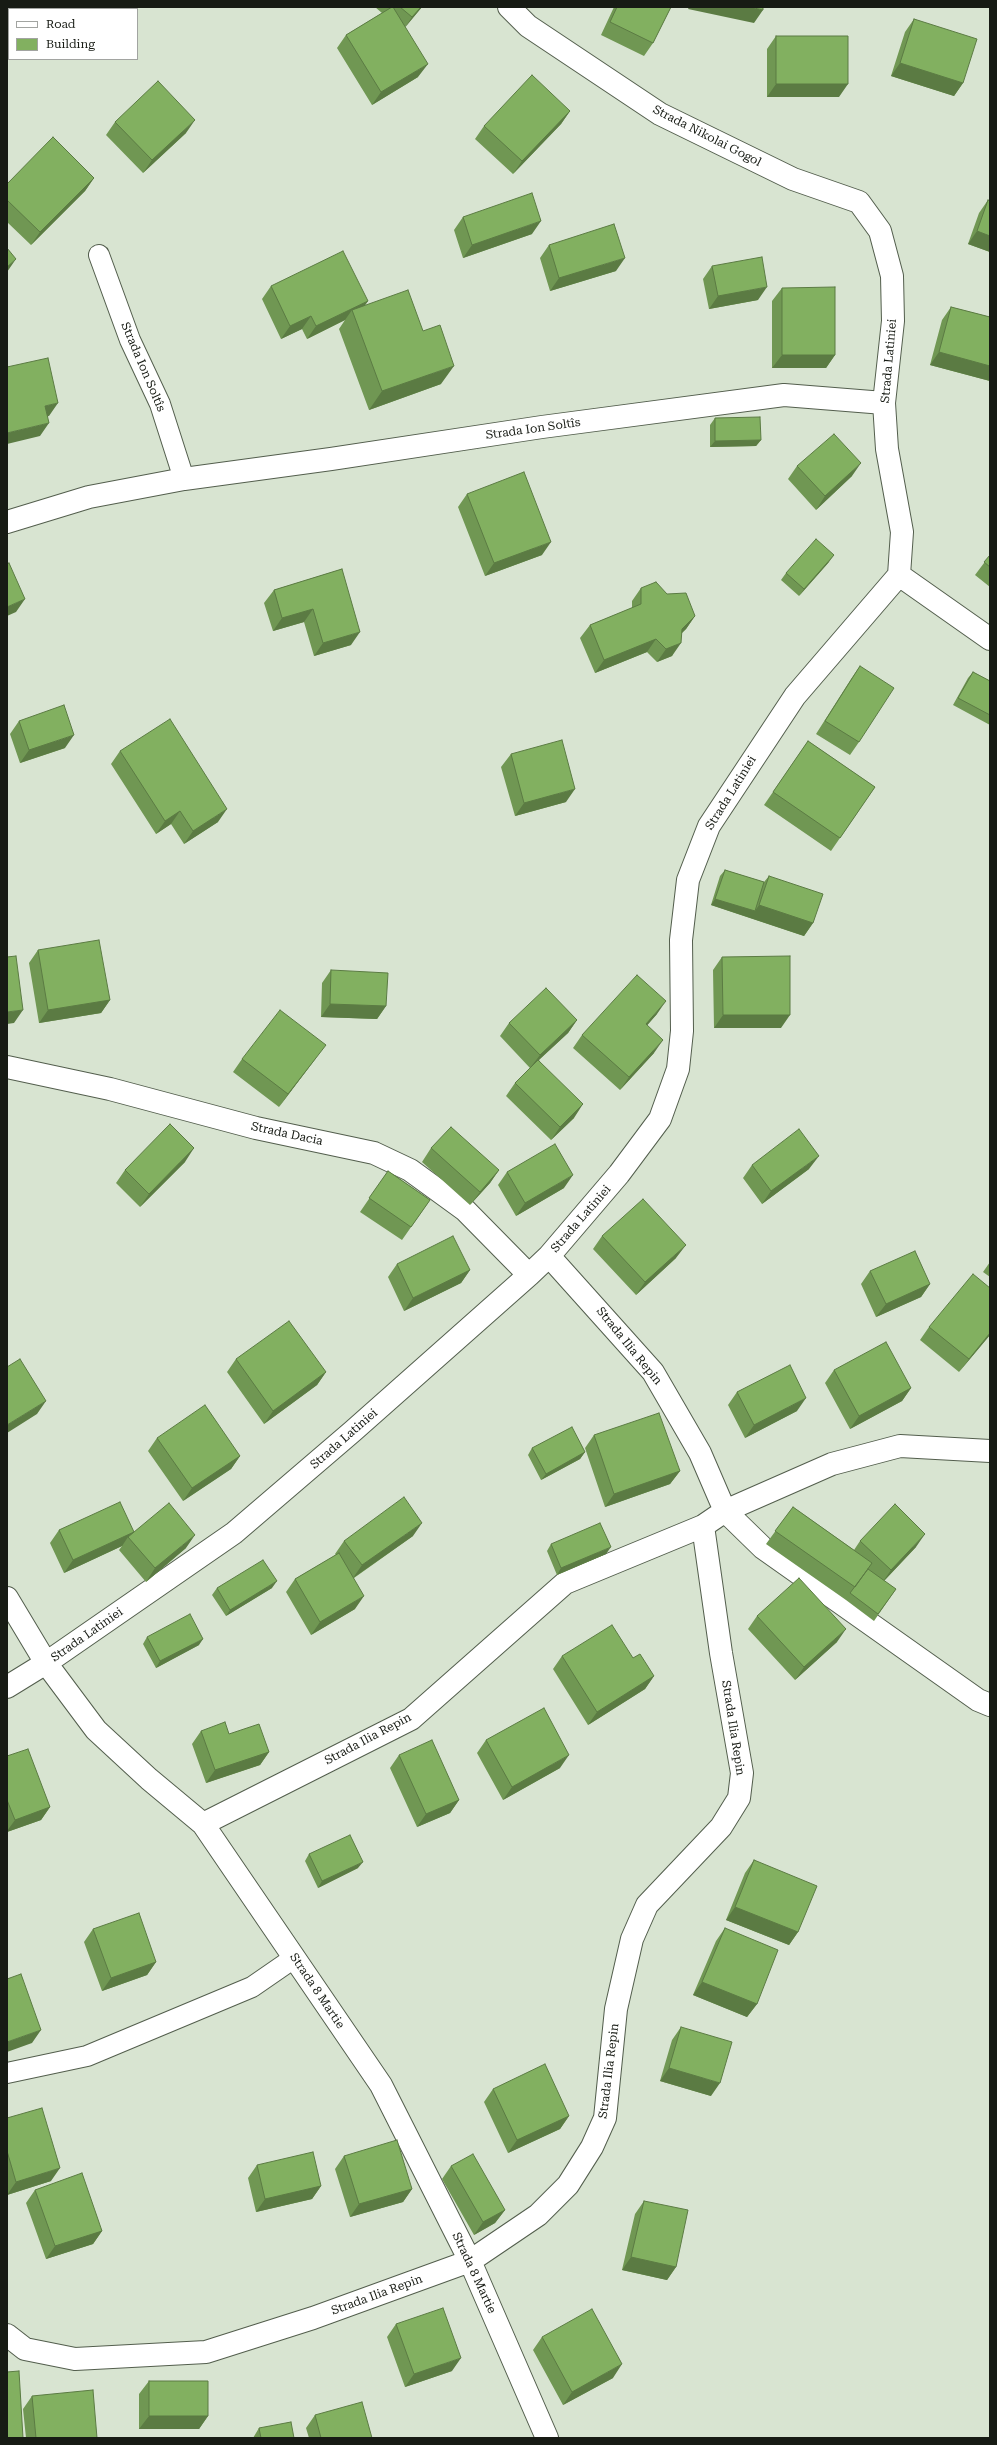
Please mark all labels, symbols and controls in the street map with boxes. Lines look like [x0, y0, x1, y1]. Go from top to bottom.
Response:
legend [8, 8, 138, 60]
text: Road [46, 17, 75, 31]
text: Building [46, 37, 95, 51]
street label: Strada Nikolai Gogol [650, 102, 764, 170]
street label: Strada Latiniei [878, 318, 900, 404]
street label: Strada Ion Soltîs [118, 320, 168, 414]
street label: Strada Ion Soltîs [485, 415, 581, 443]
street label: Strada Latiniei [702, 753, 760, 833]
street label: Strada Dacia [250, 1119, 324, 1149]
street label: Strada Latiniei [548, 1182, 614, 1256]
street label: Strada Ilia Repin [593, 1304, 665, 1388]
street label: Strada Latiniei [307, 1406, 381, 1472]
street label: Strada Latiniei [48, 1605, 126, 1665]
street label: Strada Ilia Repin [718, 1679, 748, 1777]
street label: Strada Ilia Repin [322, 1710, 414, 1768]
street label: Strada 8 Martie [286, 1951, 348, 2031]
street label: Strada Ilia Repin [596, 2022, 622, 2120]
street label: Strada 8 Martie [449, 2230, 499, 2316]
street label: Strada Ilia Repin [329, 2272, 425, 2318]

